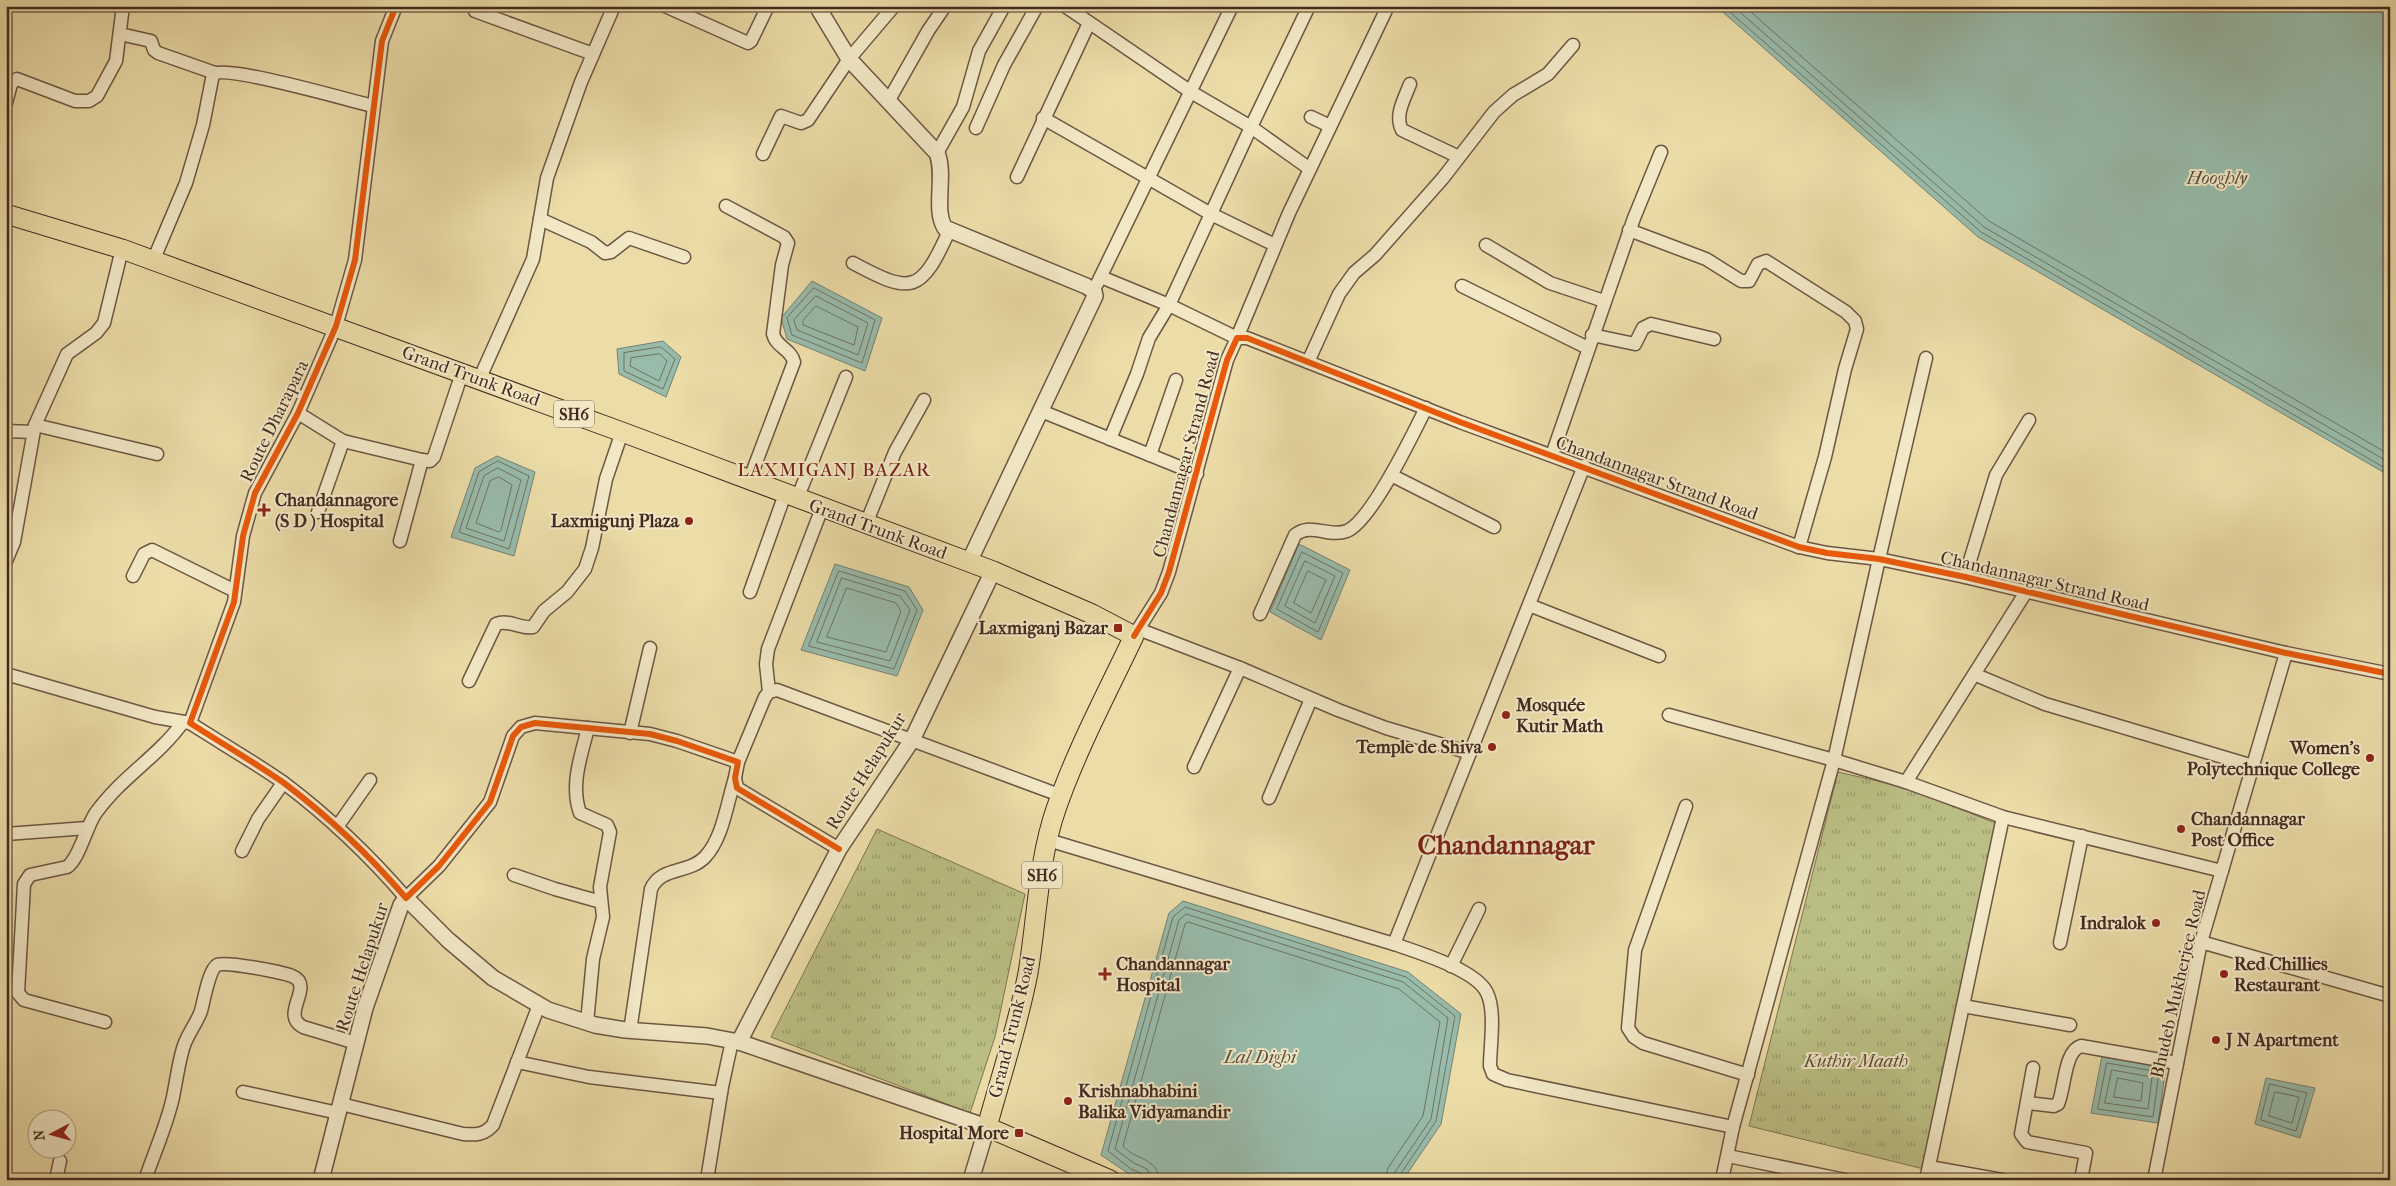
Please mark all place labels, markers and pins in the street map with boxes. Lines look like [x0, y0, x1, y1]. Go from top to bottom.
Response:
place label: Chandannagore (S D ) Hospital [275, 490, 398, 532]
marker: Chandannagore (S D ) Hospital [257, 503, 271, 517]
place label: Laxmigunj Plaza [551, 511, 680, 532]
marker: Laxmigunj Plaza [683, 515, 695, 527]
place label: Laxmiganj Bazar [978, 618, 1108, 639]
marker: Laxmiganj Bazar [1112, 622, 1124, 634]
place label: Mosquée Kutir Math [1515, 695, 1604, 737]
marker: Mosquée Kutir Math [1500, 709, 1512, 721]
place label: Temple de Shiva [1355, 737, 1483, 758]
place label: Women's Polytechnique College [2187, 738, 2360, 780]
marker: Temple de Shiva [1486, 741, 1498, 753]
marker: Women's Polytechnique College [2364, 752, 2376, 764]
place label: Chandannagar Post Office [2191, 809, 2305, 851]
marker: Chandannagar Post Office [2175, 823, 2187, 835]
place label: Indralok [2080, 913, 2147, 934]
marker: Indralok [2150, 917, 2162, 929]
place label: Chandannagar Hospital [1116, 954, 1230, 996]
place label: Red Chillies Restaurant [2234, 954, 2328, 996]
marker: Chandannagar Hospital [1098, 967, 1112, 981]
marker: Red Chillies Restaurant [2218, 968, 2230, 980]
place label: J N Apartment [2224, 1030, 2339, 1051]
marker: J N Apartment [2210, 1034, 2222, 1046]
place label: Krishnabhabini Balika Vidyamandir [1078, 1081, 1231, 1123]
marker: Krishnabhabini Balika Vidyamandir [1062, 1095, 1074, 1107]
place label: Hospital More [899, 1123, 1009, 1144]
marker: Hospital More [1013, 1127, 1025, 1139]

